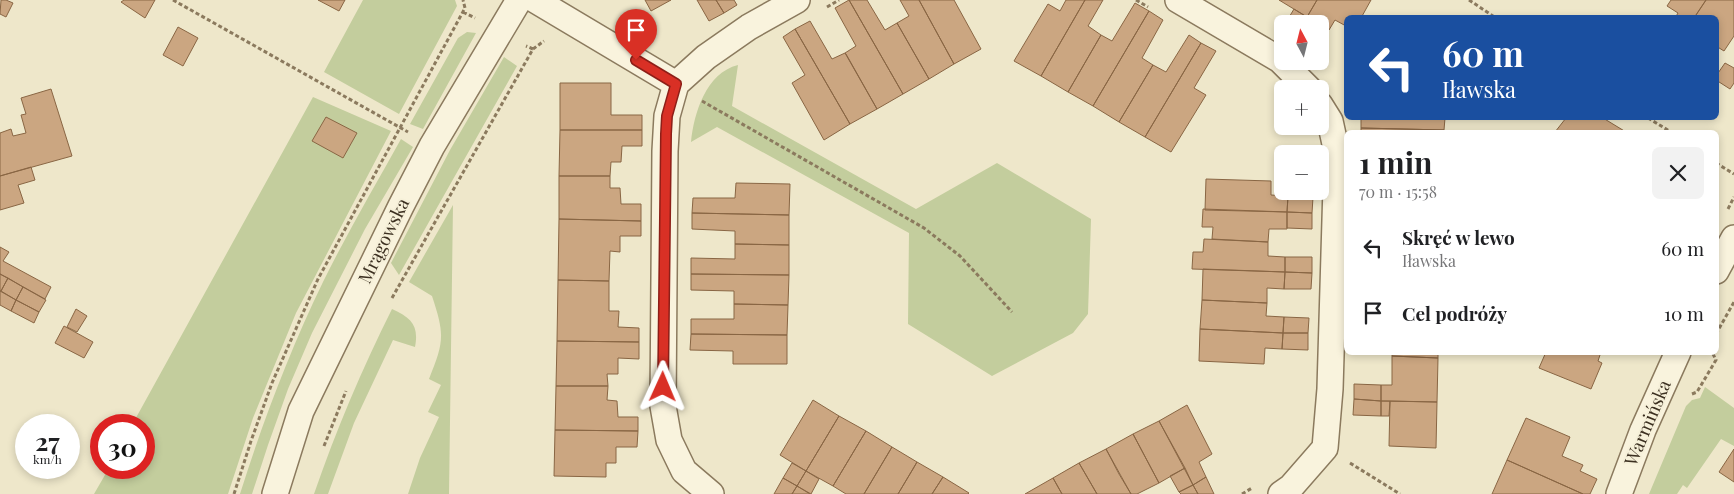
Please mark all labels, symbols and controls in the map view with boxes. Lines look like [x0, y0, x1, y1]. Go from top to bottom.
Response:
pin [615, 9, 657, 60]
north arrow [1274, 15, 1329, 70]
map controls [1274, 15, 1329, 200]
icon: arrive [622, 16, 650, 44]
text: 60 m [1442, 29, 1524, 76]
icon: left [1359, 35, 1424, 100]
text: Iławska [1442, 74, 1516, 104]
button: + [1274, 80, 1329, 135]
text: 1 min [1359, 142, 1433, 182]
button: − [1274, 145, 1329, 200]
button: close [1652, 147, 1704, 199]
text: 70 m · 15:58 [1359, 181, 1437, 202]
street label: Mrągowska [352, 194, 414, 287]
text: Skręć w lewo [1402, 224, 1515, 250]
icon: left [1359, 234, 1387, 262]
text: 60 m [1661, 235, 1704, 261]
text: Iławska [1402, 250, 1456, 271]
icon: arrive [1359, 299, 1387, 327]
text: Cel podróży [1402, 300, 1507, 326]
text: 10 m [1664, 300, 1704, 326]
position arrow [636, 360, 688, 412]
street label: Warmińska [1618, 376, 1676, 470]
speed limit sign: 30 [90, 414, 155, 479]
text: 27 [35, 424, 60, 457]
text: km/h [33, 451, 62, 467]

